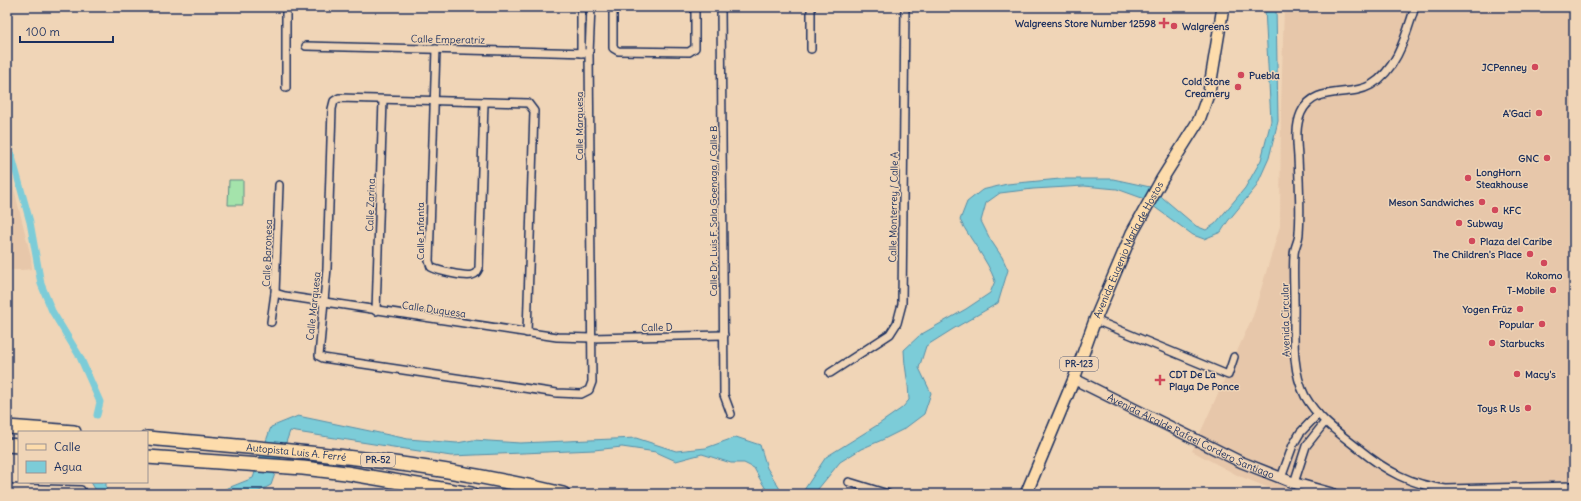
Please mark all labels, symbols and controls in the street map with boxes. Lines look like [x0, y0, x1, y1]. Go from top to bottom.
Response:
place label: Walgreens Store Number 12598 [1015, 17, 1156, 30]
scale bar [20, 18, 113, 44]
marker: Walgreens Store Number 12598 [1159, 18, 1169, 28]
place label: Walgreens [1182, 20, 1230, 33]
marker: Walgreens [1169, 21, 1179, 31]
text: 100 m [26, 24, 60, 39]
street label: Calle Emperatriz [411, 32, 485, 47]
place label: JCPenney [1482, 61, 1527, 74]
marker: JCPenney [1530, 62, 1540, 72]
place label: Puebla [1249, 69, 1280, 82]
marker: Puebla [1236, 70, 1246, 80]
place label: Cold Stone Creamery [1182, 75, 1231, 100]
marker: Cold Stone Creamery [1233, 82, 1243, 92]
street label: Calle Marquesa [573, 91, 586, 161]
place label: A'Gaci [1503, 107, 1531, 120]
marker: A'Gaci [1534, 108, 1544, 118]
street label: Calle Dr. Luis F. Sala Goenaga / Calle B [707, 125, 720, 297]
street label: Calle Monterrey / Calle A [886, 151, 901, 262]
place label: GNC [1518, 152, 1539, 165]
marker: GNC [1542, 153, 1552, 163]
place label: LongHorn Steakhouse [1476, 166, 1529, 191]
marker: LongHorn Steakhouse [1463, 173, 1473, 183]
street label: Calle Zarina [363, 178, 378, 232]
street label: Avenida Eugenio María de Hostos [1091, 179, 1167, 320]
place label: Meson Sandwiches [1388, 196, 1474, 209]
marker: Meson Sandwiches [1477, 197, 1487, 207]
street label: Calle Infanta [414, 202, 427, 260]
place label: KFC [1503, 204, 1522, 217]
marker: KFC [1490, 205, 1500, 215]
place label: Subway [1467, 217, 1503, 230]
marker: Subway [1454, 218, 1464, 228]
street label: Calle Baronesa [260, 219, 275, 287]
place label: Plaza del Caribe [1480, 235, 1553, 248]
marker: Plaza del Caribe [1467, 236, 1477, 246]
place label: The Children's Place [1433, 248, 1523, 261]
marker: The Children's Place [1525, 249, 1535, 259]
marker: Kokomo [1539, 258, 1549, 268]
place label: Kokomo [1526, 269, 1563, 282]
street label: Calle Marquesa [303, 271, 324, 341]
street label: Avenida Circular [1278, 283, 1293, 357]
place label: T-Mobile [1507, 284, 1546, 297]
marker: T-Mobile [1548, 285, 1558, 295]
street label: Calle Duquesa [401, 299, 467, 320]
place label: Yogen Früz [1461, 303, 1512, 316]
marker: Yogen Früz [1515, 304, 1525, 314]
place label: Popular [1499, 318, 1535, 331]
marker: Popular [1537, 319, 1547, 329]
street label: Calle D [641, 320, 673, 335]
place label: Starbucks [1500, 337, 1545, 350]
marker: Starbucks [1487, 338, 1497, 348]
road number: PR-123 [1060, 357, 1098, 371]
place label: CDT De La Playa De Ponce [1169, 368, 1240, 393]
place label: Macy's [1525, 368, 1556, 381]
marker: Macy's [1512, 369, 1522, 379]
marker: CDT De La Playa De Ponce [1154, 374, 1166, 386]
street label: Avenida Alcalde Rafael Cordero Santiago [1105, 391, 1276, 482]
place label: Toys R Us [1477, 402, 1520, 415]
marker: Toys R Us [1523, 403, 1533, 413]
legend [18, 431, 148, 483]
text: Calle [54, 439, 81, 454]
street label: Autopista Luis A. Ferré [246, 441, 347, 464]
road number: PR-52 [361, 453, 395, 467]
text: Agua [54, 459, 82, 474]

